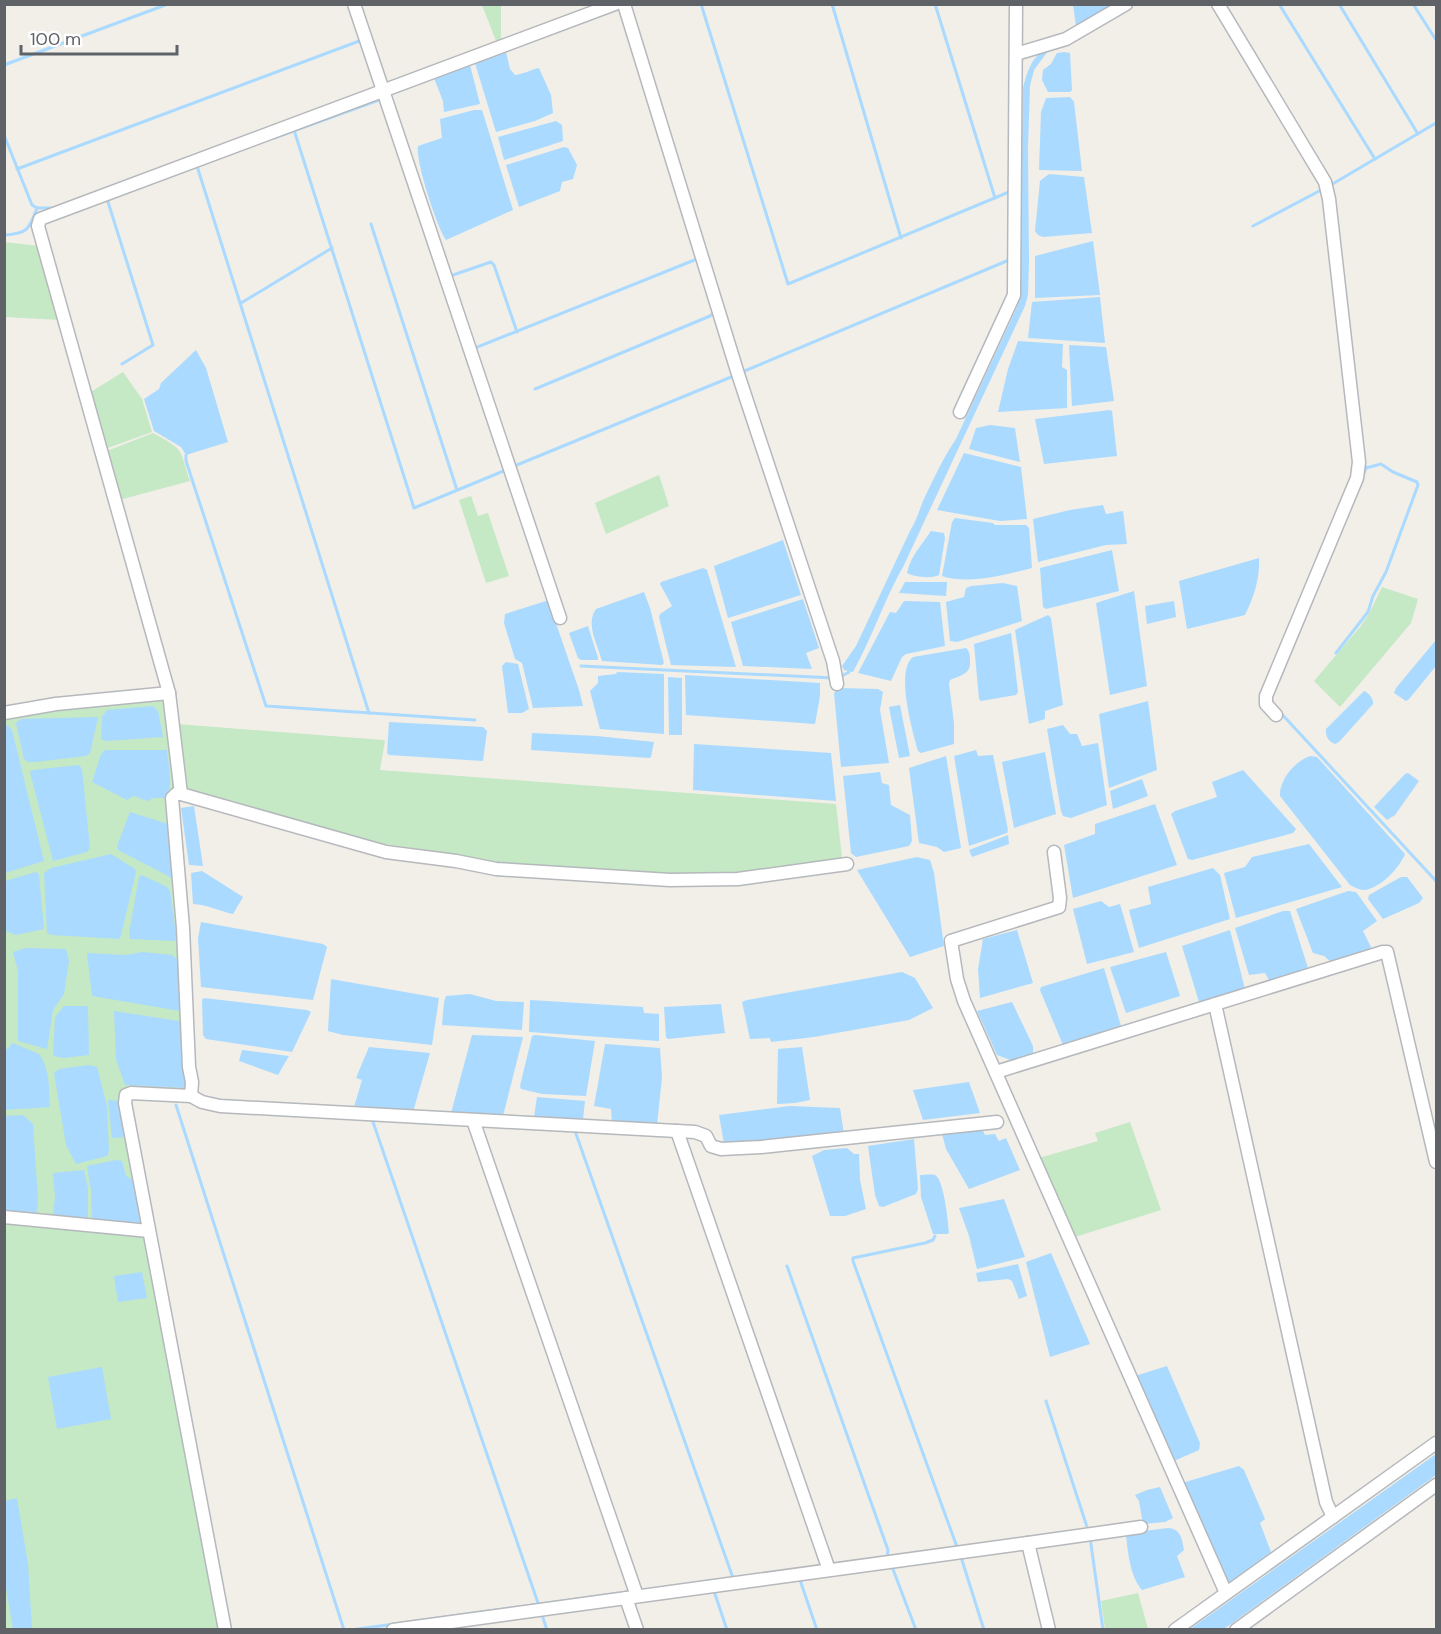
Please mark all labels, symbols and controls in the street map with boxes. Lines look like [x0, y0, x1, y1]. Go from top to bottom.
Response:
scale bar [21, 18, 177, 56]
text: 100 m [30, 27, 81, 51]

